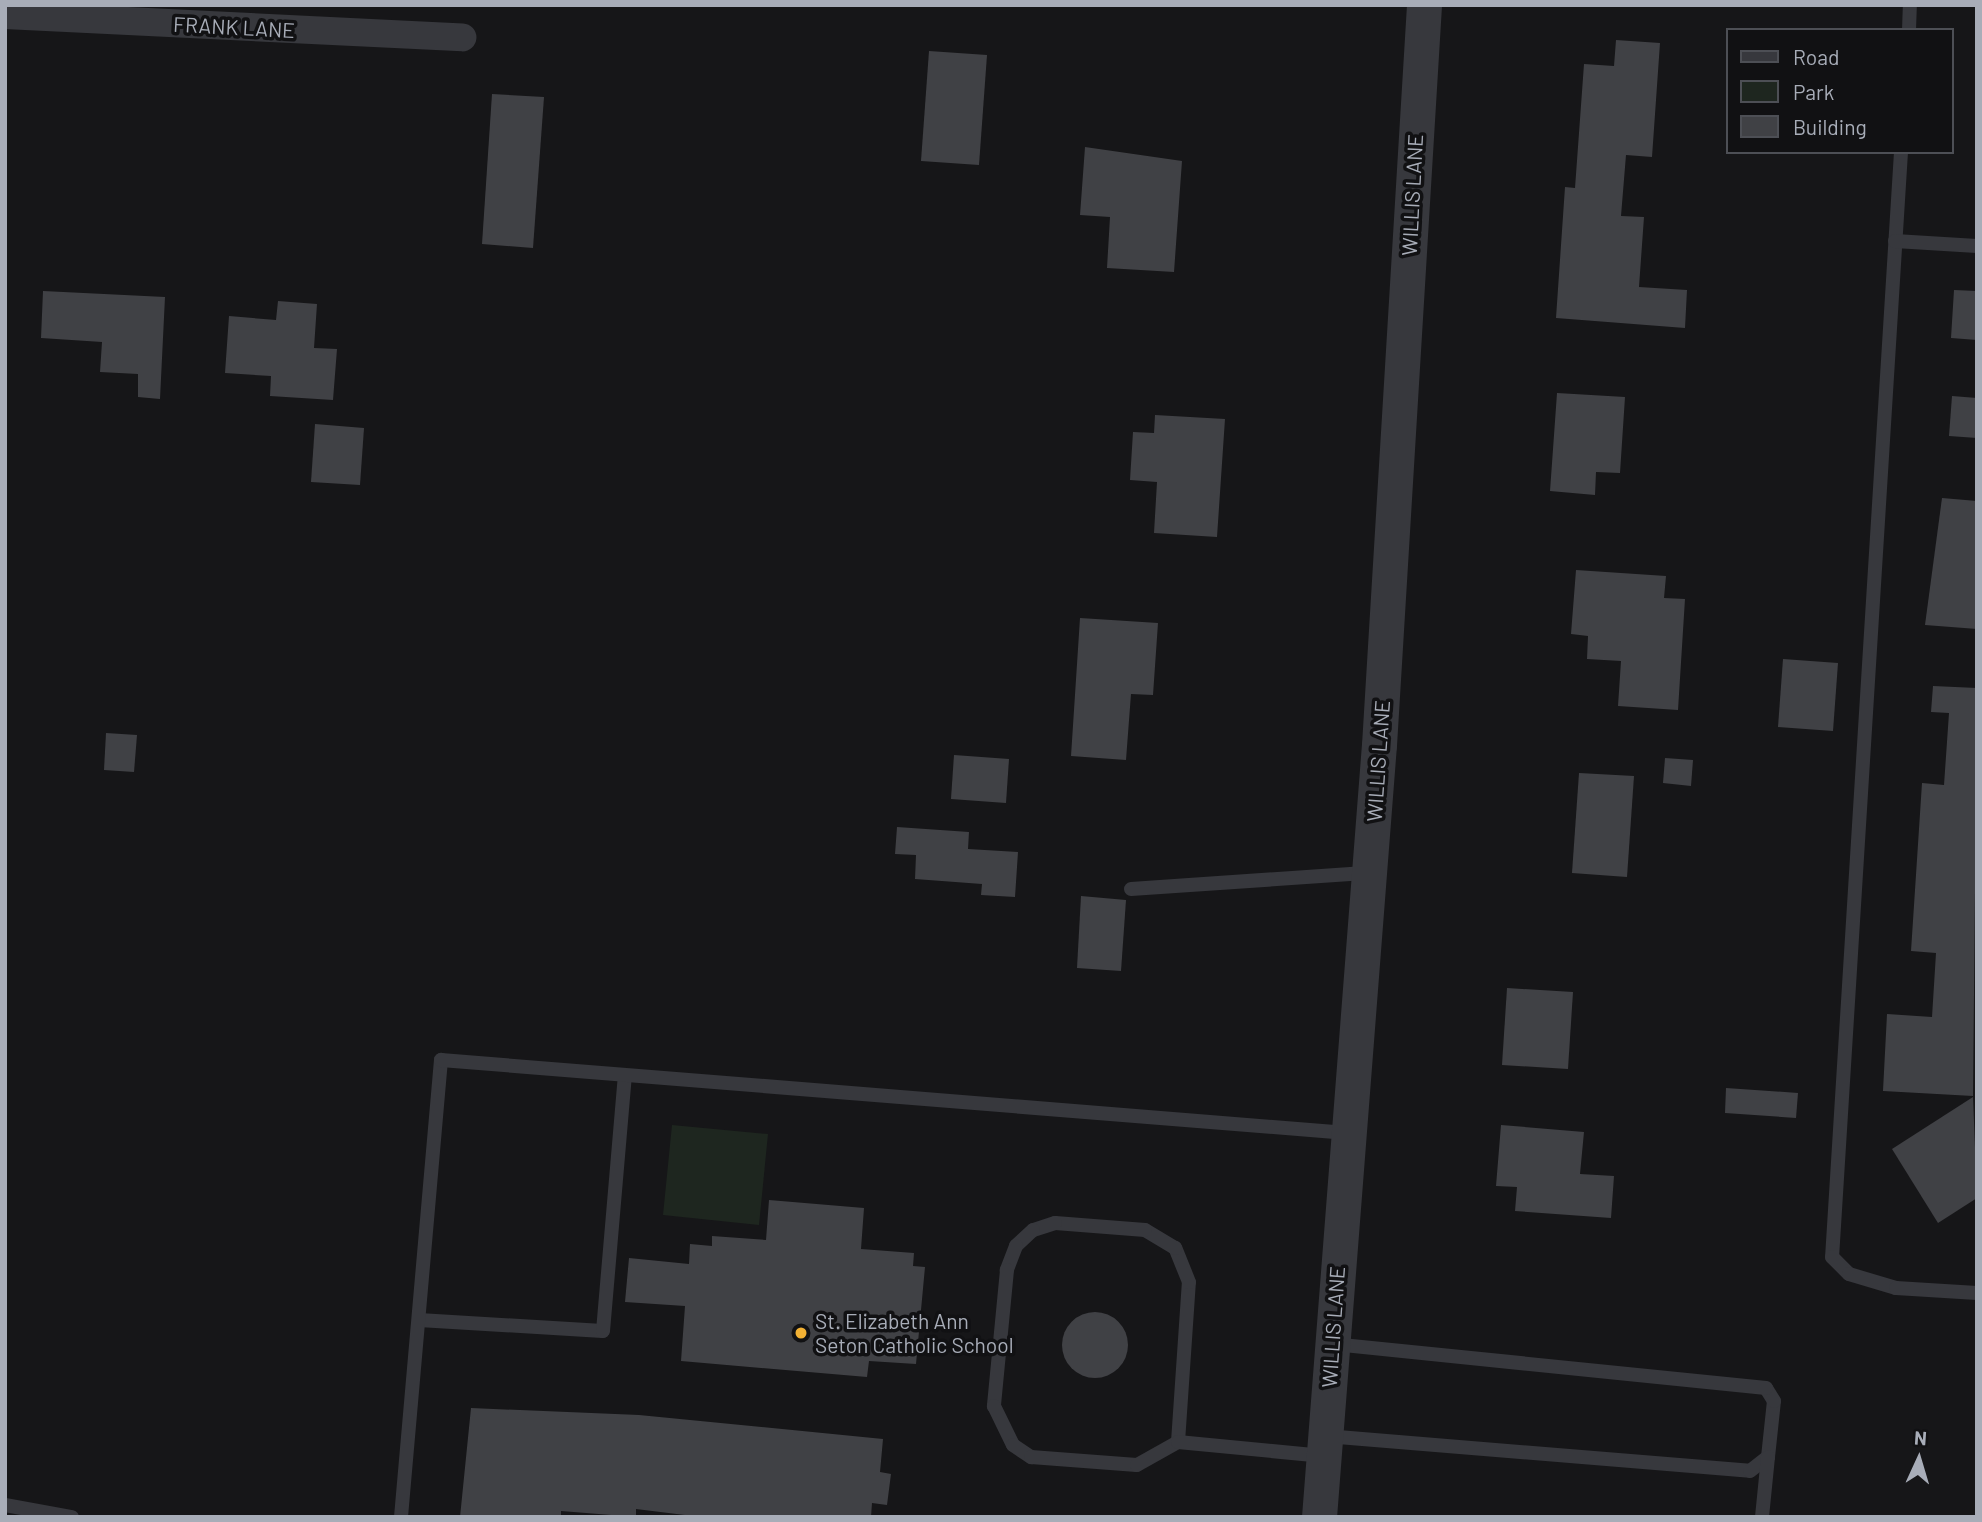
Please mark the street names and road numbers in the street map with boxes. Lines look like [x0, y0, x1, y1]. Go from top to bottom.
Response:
street label: FRANK LANE [173, 11, 295, 43]
street label: WILLIS LANE [1396, 134, 1428, 256]
street label: WILLIS LANE [1361, 699, 1395, 823]
street label: WILLIS LANE [1316, 1265, 1350, 1389]

